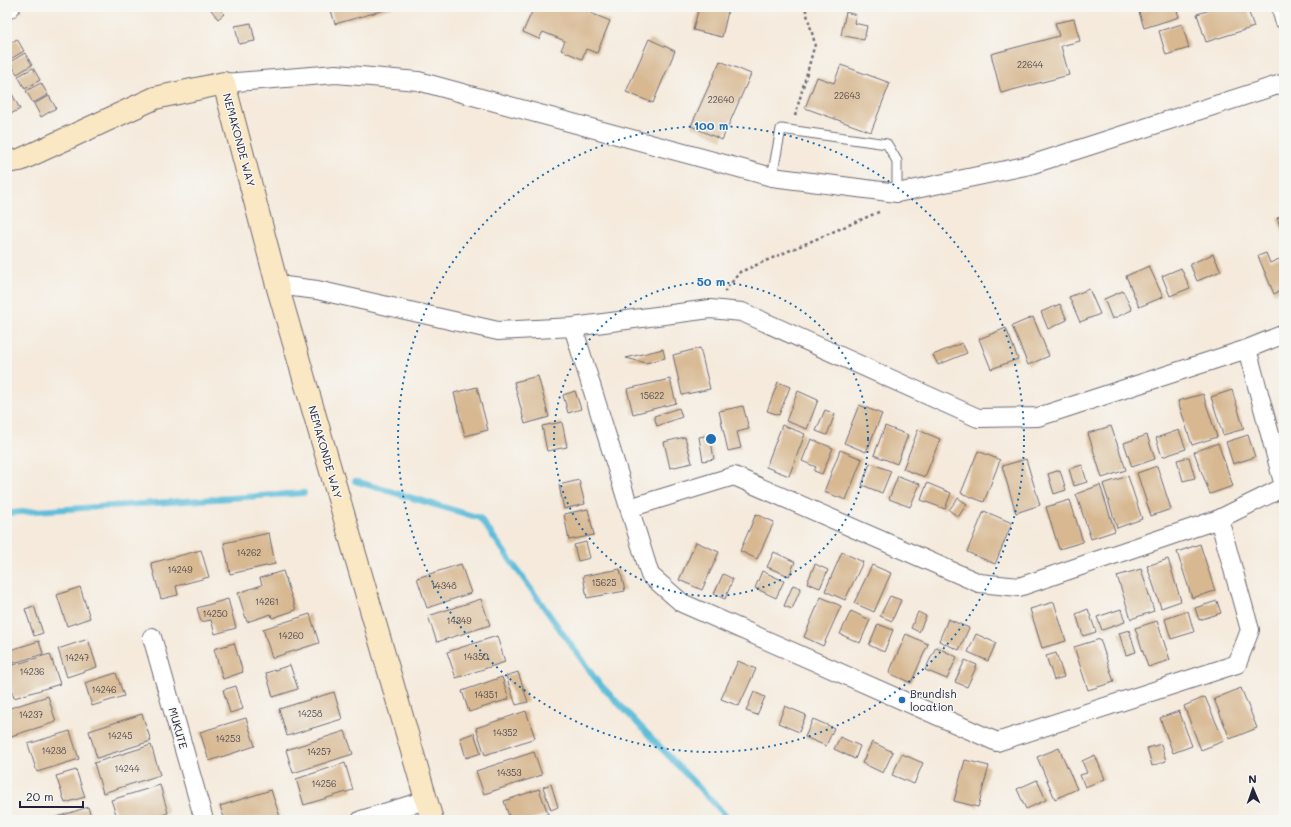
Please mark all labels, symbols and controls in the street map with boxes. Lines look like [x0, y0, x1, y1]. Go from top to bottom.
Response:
house number: 22644 [1017, 59, 1044, 70]
house number: 22643 [834, 90, 860, 101]
street label: NEMAKONDE WAY [220, 91, 259, 188]
house number: 22640 [708, 94, 735, 105]
text: 100 m [694, 117, 728, 133]
text: 50 m [697, 273, 725, 289]
house number: 15622 [640, 390, 664, 401]
street label: NEMAKONDE WAY [305, 404, 346, 500]
centre of rings [704, 432, 718, 446]
house number: 14262 [237, 547, 261, 558]
house number: 14249 [168, 564, 193, 575]
house number: 15625 [592, 577, 616, 588]
house number: 14348 [431, 580, 457, 591]
house number: 14261 [255, 596, 279, 607]
house number: 14250 [202, 608, 228, 619]
house number: 14349 [446, 615, 472, 626]
house number: 14260 [278, 630, 304, 641]
house number: 14350 [463, 651, 489, 662]
house number: 14247 [65, 652, 89, 663]
house number: 14236 [19, 666, 45, 677]
house number: 14246 [91, 684, 117, 695]
place label: Brundish location [910, 686, 956, 714]
house number: 14351 [474, 689, 498, 700]
marker: Brundish location [897, 695, 907, 705]
street label: MUKUTE [165, 705, 192, 750]
house number: 14258 [297, 708, 323, 719]
house number: 14237 [19, 709, 43, 720]
house number: 14352 [493, 727, 517, 738]
house number: 14245 [108, 730, 132, 741]
house number: 14253 [216, 733, 240, 744]
house number: 14238 [41, 745, 67, 756]
house number: 14257 [307, 746, 331, 757]
house number: 14244 [115, 763, 140, 774]
house number: 14353 [496, 767, 522, 778]
north arrow [1233, 769, 1273, 809]
text: N [1248, 771, 1257, 786]
house number: 14256 [311, 778, 337, 789]
scale bar [20, 783, 83, 809]
text: 20 m [26, 788, 54, 804]

